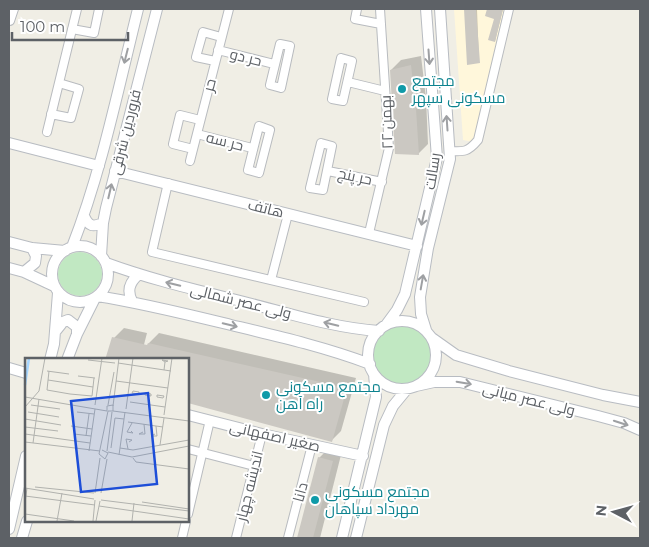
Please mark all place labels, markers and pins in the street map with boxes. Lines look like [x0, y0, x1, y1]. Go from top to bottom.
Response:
place label: مجتمع مسکونی سپهر [411, 71, 505, 108]
marker: مجتمع مسکونی سپهر [396, 83, 408, 95]
place label: مجتمع مسکونی راه آهن [276, 377, 381, 414]
marker: مجتمع مسکونی راه آهن [260, 389, 272, 401]
place label: مجتمع مسکونی مهرداد سپاهان [325, 482, 430, 519]
marker: مجتمع مسکونی مهرداد سپاهان [309, 494, 321, 506]

